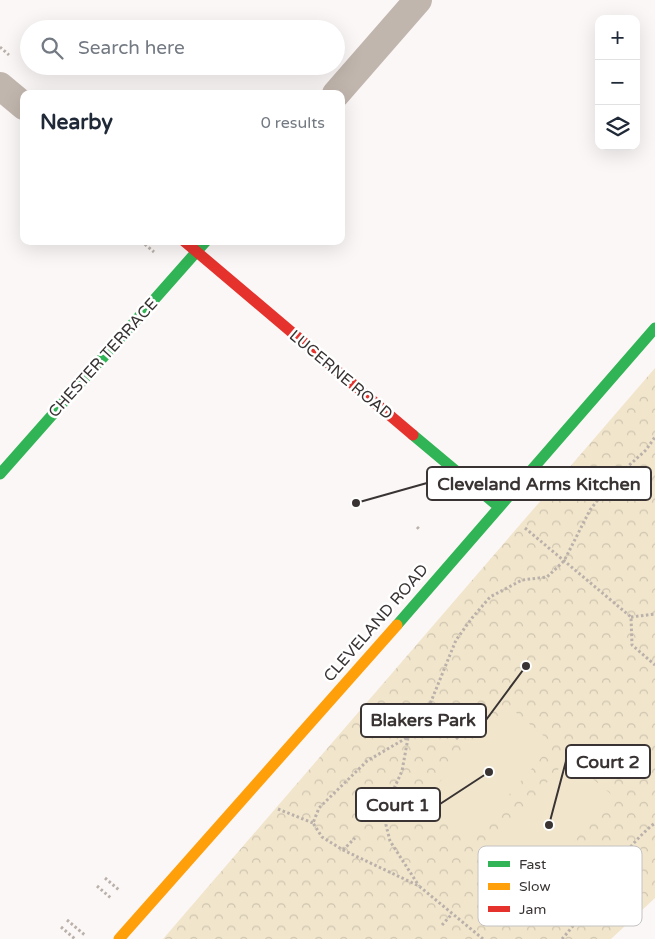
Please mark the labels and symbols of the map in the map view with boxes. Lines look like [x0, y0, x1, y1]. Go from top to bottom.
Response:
street label: CHESTER TERRACE [44, 294, 162, 422]
street label: LUCERNE ROAD [285, 326, 397, 424]
callout: Cleveland Arms Kitchen [427, 467, 651, 500]
text: Cleveland Arms Kitchen [437, 473, 641, 495]
street label: CLEVELAND ROAD [319, 560, 433, 686]
callout: Blakers Park [361, 704, 486, 737]
text: Blakers Park [370, 709, 476, 731]
callout: Court 2 [566, 745, 650, 778]
text: Court 2 [576, 751, 640, 773]
callout: Court 1 [356, 788, 440, 821]
text: Court 1 [366, 794, 430, 816]
legend [478, 846, 642, 926]
text: Fast [519, 856, 547, 873]
text: Slow [519, 878, 551, 895]
text: Jam [519, 901, 546, 918]

